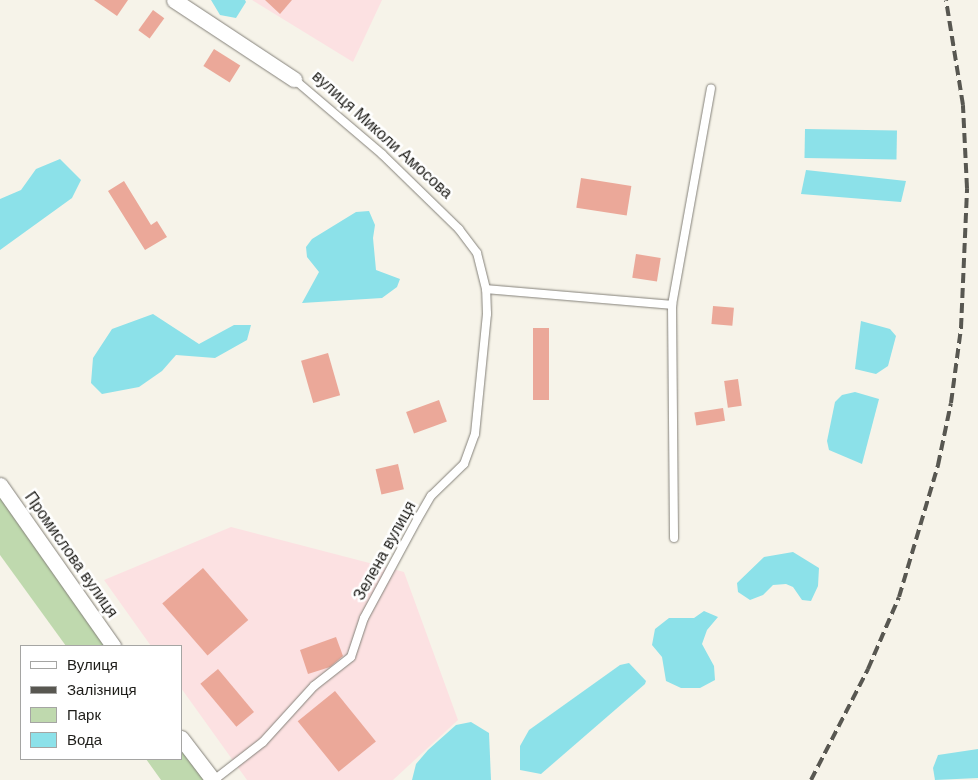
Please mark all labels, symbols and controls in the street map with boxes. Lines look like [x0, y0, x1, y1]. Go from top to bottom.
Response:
street label: вулиця Миколи Амосова [308, 67, 456, 203]
street label: Промислова вулиця [20, 488, 122, 622]
street label: Зелена вулиця [350, 498, 420, 604]
legend [20, 645, 182, 760]
text: Вулиця [67, 656, 118, 673]
text: Залізниця [67, 681, 137, 698]
text: Парк [67, 706, 101, 723]
text: Вода [67, 731, 102, 748]

